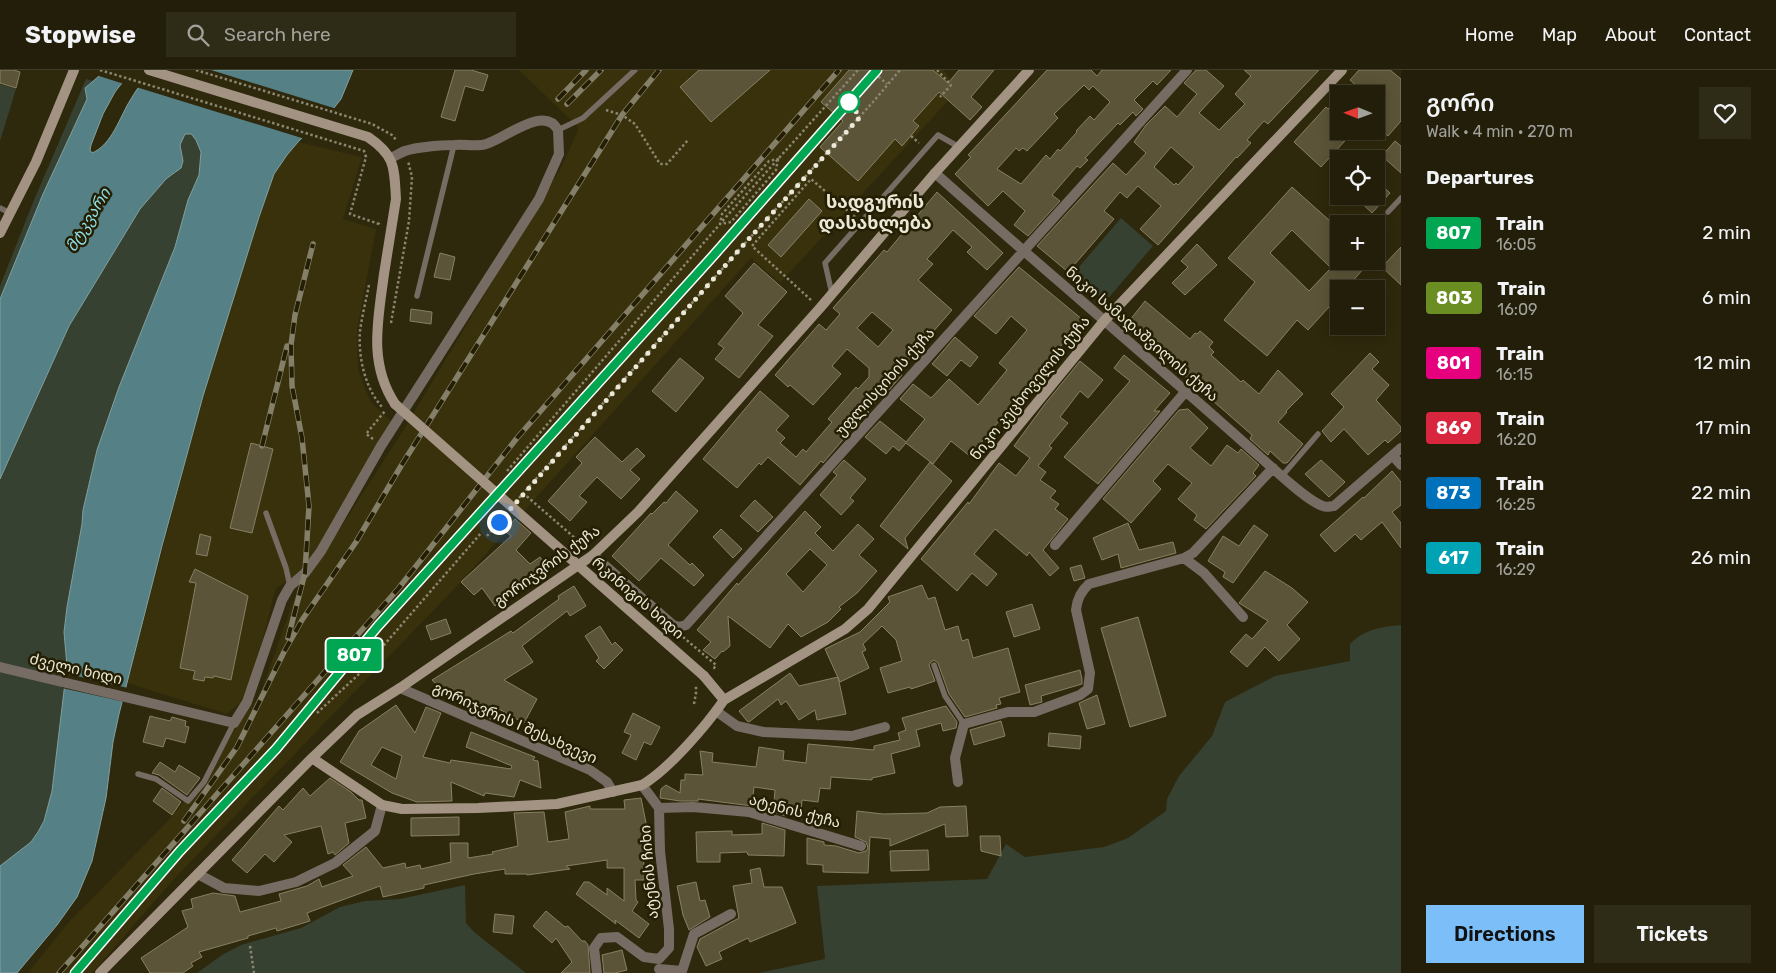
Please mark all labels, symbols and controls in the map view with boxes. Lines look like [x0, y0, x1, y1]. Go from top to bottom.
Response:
search box [166, 12, 516, 57]
text: Stopwise [25, 21, 136, 49]
icon: search [184, 21, 212, 49]
text: Search here [224, 23, 331, 46]
text: Home [1465, 24, 1514, 46]
text: Map [1542, 24, 1577, 46]
text: About [1605, 24, 1656, 46]
text: Contact [1684, 24, 1751, 46]
north arrow [1330, 85, 1385, 140]
map controls [1330, 85, 1385, 335]
button: heart [1699, 87, 1751, 139]
text: გორი [1426, 89, 1495, 117]
unlabelled marker [838, 91, 860, 113]
text: Walk · 4 min · 270 m [1426, 122, 1573, 141]
button: locate [1330, 150, 1385, 205]
text: Departures [1426, 166, 1534, 189]
water label: მტკვარი [62, 184, 115, 255]
district label: სადგურის დასახლება [818, 191, 932, 234]
text: Train [1496, 212, 1544, 235]
button: + [1330, 215, 1385, 270]
text: 2 min [1702, 221, 1751, 244]
text: 807 [1436, 222, 1471, 244]
text: 16:05 [1496, 235, 1536, 254]
street label: ნიკო სამადაშვილის ქუჩა [1062, 263, 1222, 405]
text: Train [1497, 277, 1546, 300]
button: − [1330, 280, 1385, 335]
text: 6 min [1702, 286, 1751, 309]
text: 803 [1436, 287, 1472, 309]
text: 16:09 [1497, 300, 1538, 319]
street label: ნიკო კეცხოველის ქუჩა [966, 312, 1094, 464]
street label: უფლისციხის ქუჩა [831, 324, 939, 440]
text: Train [1496, 342, 1544, 365]
text: 12 min [1694, 351, 1751, 374]
text: 801 [1437, 352, 1470, 374]
text: 16:15 [1496, 365, 1533, 384]
text: Train [1496, 407, 1545, 430]
text: 17 min [1695, 416, 1751, 439]
text: 869 [1436, 417, 1471, 439]
text: 16:20 [1496, 430, 1537, 449]
text: Train [1496, 472, 1544, 495]
text: 22 min [1691, 481, 1751, 504]
text: 873 [1436, 482, 1471, 504]
text: 16:25 [1496, 495, 1536, 514]
your location [487, 510, 512, 535]
street label: გორიჯვრის ქუჩა [490, 521, 604, 611]
text: Train [1496, 537, 1544, 560]
text: 26 min [1691, 546, 1751, 569]
text: 617 [1438, 547, 1469, 569]
street label: რკინიგის ხიდი [588, 553, 688, 643]
text: 16:29 [1496, 560, 1535, 579]
line badge: 807 [325, 639, 383, 671]
text: 807 [337, 644, 371, 666]
street label: ძველი ხიდი [28, 650, 124, 688]
street label: გორიჯვრის I შესახვევი [430, 679, 600, 767]
street label: ატენის ქუჩა [747, 790, 843, 832]
street label: ატენის ჩიხი [636, 824, 662, 920]
button: Directions [1426, 905, 1584, 963]
button: Tickets [1594, 905, 1751, 963]

